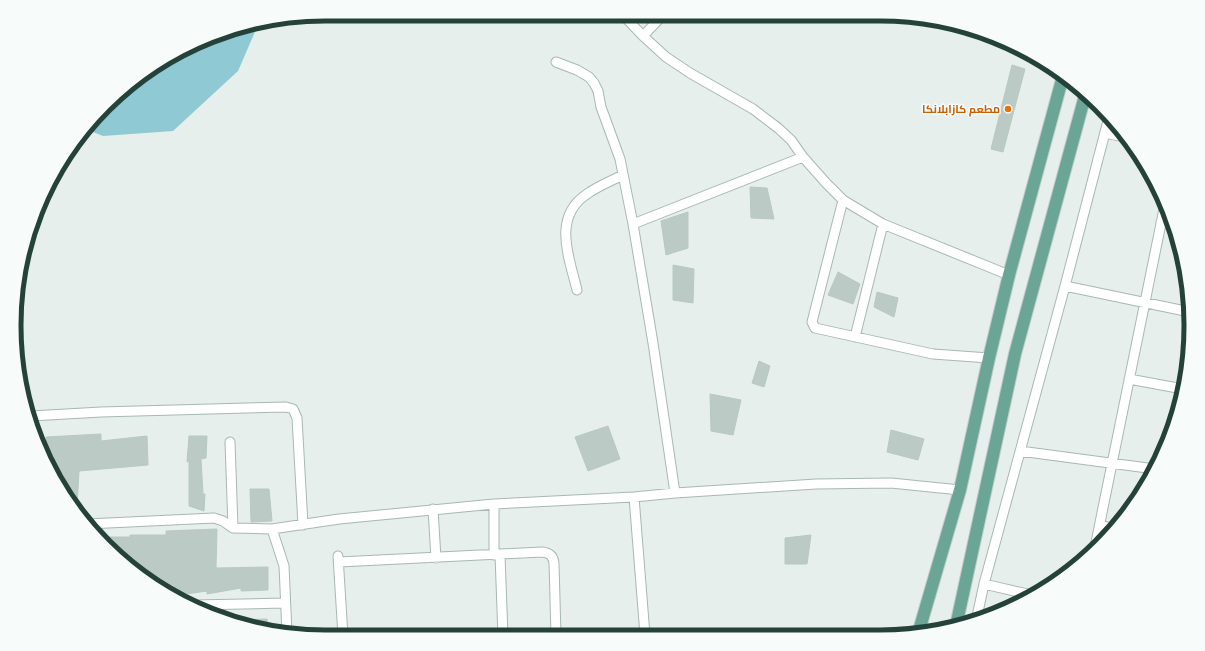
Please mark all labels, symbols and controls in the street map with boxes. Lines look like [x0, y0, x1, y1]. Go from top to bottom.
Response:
place label: مطعم كازابلانكا [922, 102, 1000, 117]
marker: مطعم كازابلانكا [1003, 104, 1013, 114]

